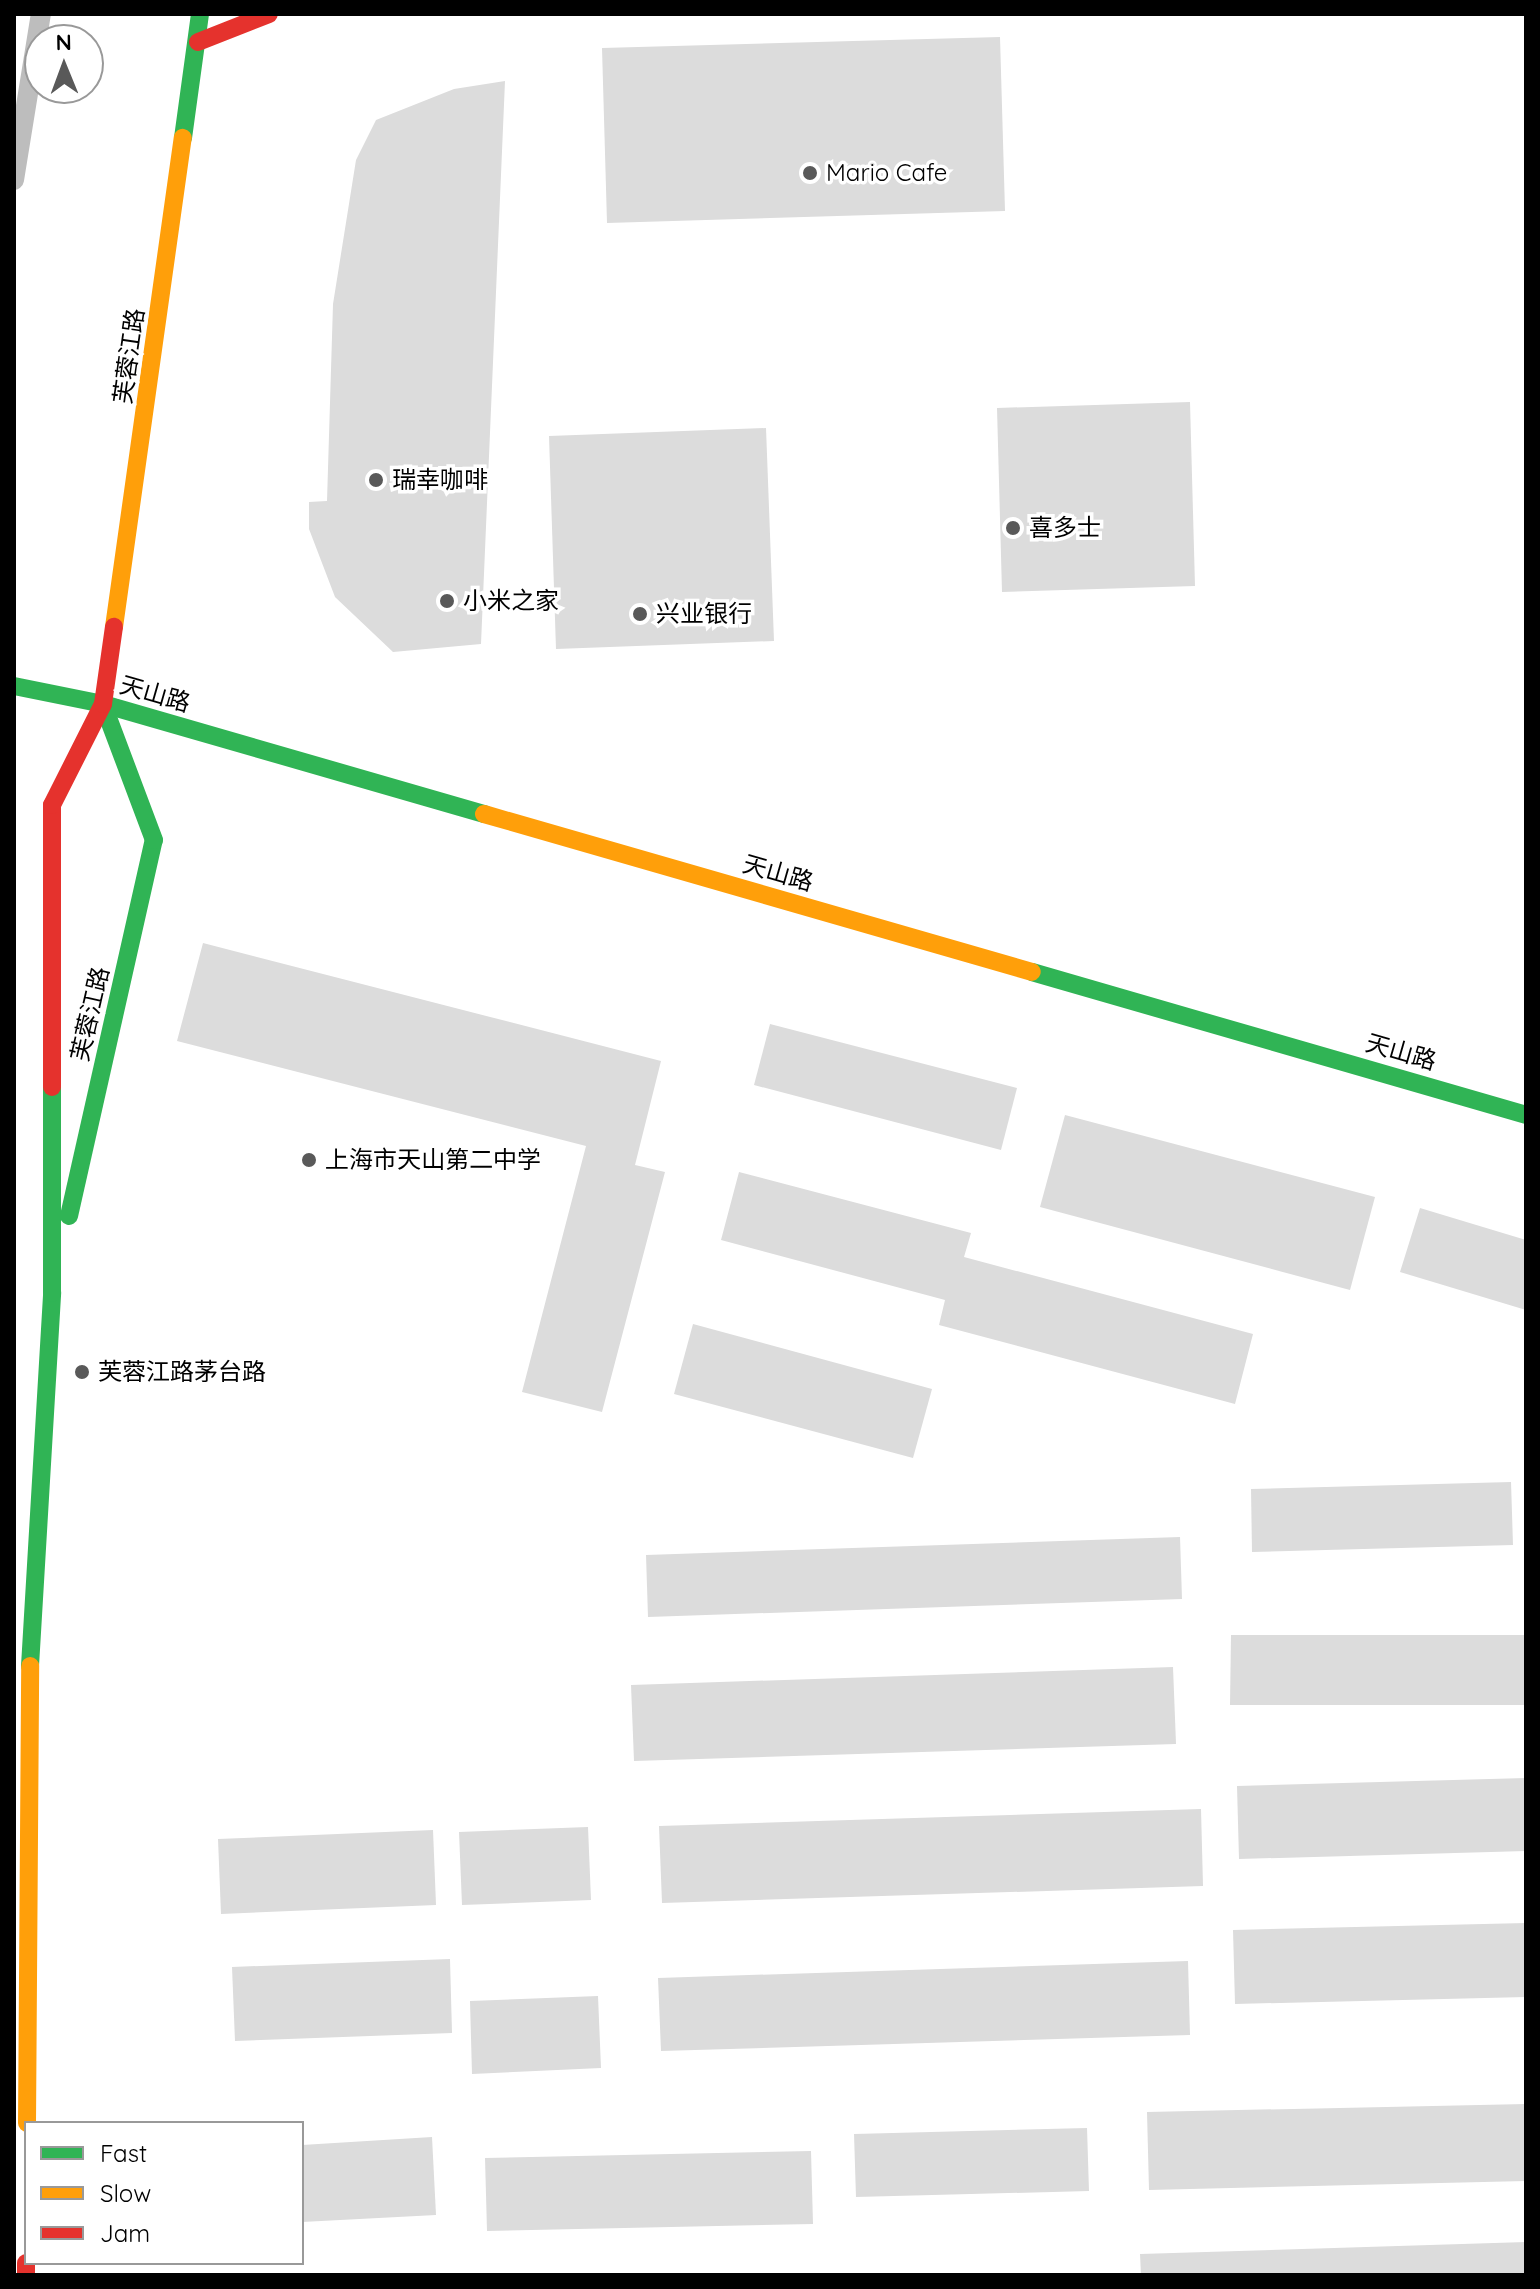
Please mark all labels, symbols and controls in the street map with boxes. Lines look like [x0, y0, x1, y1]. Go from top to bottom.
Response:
north arrow [24, 24, 104, 104]
text: N [55, 28, 72, 56]
place label: Mario Cafe [826, 159, 947, 187]
marker: Mario Cafe [801, 164, 819, 182]
street label: 芙蓉江路 [108, 306, 150, 406]
place label: 瑞幸咖啡 [392, 466, 488, 494]
marker: 瑞幸咖啡 [367, 471, 385, 489]
place label: 喜多士 [1029, 514, 1101, 542]
marker: 喜多士 [1004, 519, 1022, 537]
place label: 小米之家 [463, 587, 559, 615]
marker: 小米之家 [438, 592, 456, 610]
place label: 兴业银行 [656, 600, 752, 628]
marker: 兴业银行 [631, 605, 649, 623]
street label: 天山路 [116, 670, 194, 718]
street label: 天山路 [739, 849, 817, 897]
street label: 芙蓉江路 [65, 964, 115, 1064]
street label: 天山路 [1362, 1028, 1440, 1076]
place label: 上海市天山第二中学 [325, 1146, 541, 1174]
marker: 上海市天山第二中学 [300, 1151, 318, 1169]
place label: 芙蓉江路茅台路 [98, 1358, 266, 1386]
marker: 芙蓉江路茅台路 [73, 1363, 91, 1381]
legend [24, 2121, 304, 2265]
text: Fast [100, 2138, 147, 2168]
text: Slow [100, 2178, 151, 2208]
text: Jam [100, 2218, 150, 2248]

